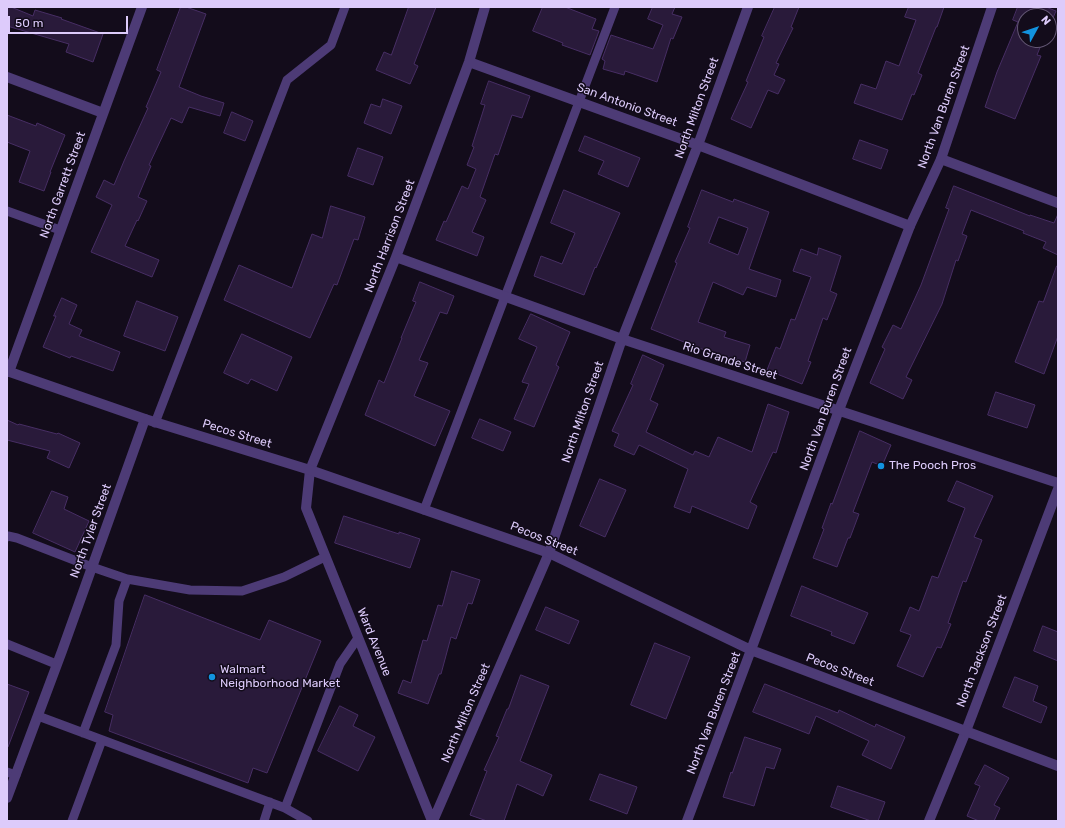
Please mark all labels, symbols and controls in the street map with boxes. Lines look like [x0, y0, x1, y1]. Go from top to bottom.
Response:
scale bar [10, 8, 130, 34]
north arrow [1017, 8, 1057, 48]
text: N [1038, 13, 1053, 28]
text: 50 m [15, 16, 43, 30]
street label: North Van Buren Street [915, 43, 973, 171]
street label: North Milton Street [672, 55, 722, 161]
street label: San Antonio Street [575, 80, 679, 130]
street label: North Garrett Street [37, 130, 89, 240]
street label: North Harrison Street [362, 177, 418, 295]
street label: Rio Grande Street [681, 339, 779, 383]
street label: North Van Buren Street [797, 345, 855, 473]
street label: North Milton Street [559, 359, 607, 465]
street label: Pecos Street [201, 417, 273, 451]
place label: The Pooch Pros [889, 459, 976, 473]
marker: The Pooch Pros [876, 461, 886, 471]
street label: North Tyler Street [67, 482, 115, 580]
street label: Pecos Street [508, 519, 580, 559]
street label: North Jackson Street [954, 593, 1010, 709]
street label: Ward Avenue [354, 606, 394, 678]
street label: North Van Buren Street [684, 650, 744, 776]
street label: Pecos Street [804, 650, 876, 690]
street label: North Milton Street [439, 661, 493, 765]
place label: Walmart Neighborhood Market [220, 663, 340, 691]
marker: Walmart Neighborhood Market [207, 672, 217, 682]

